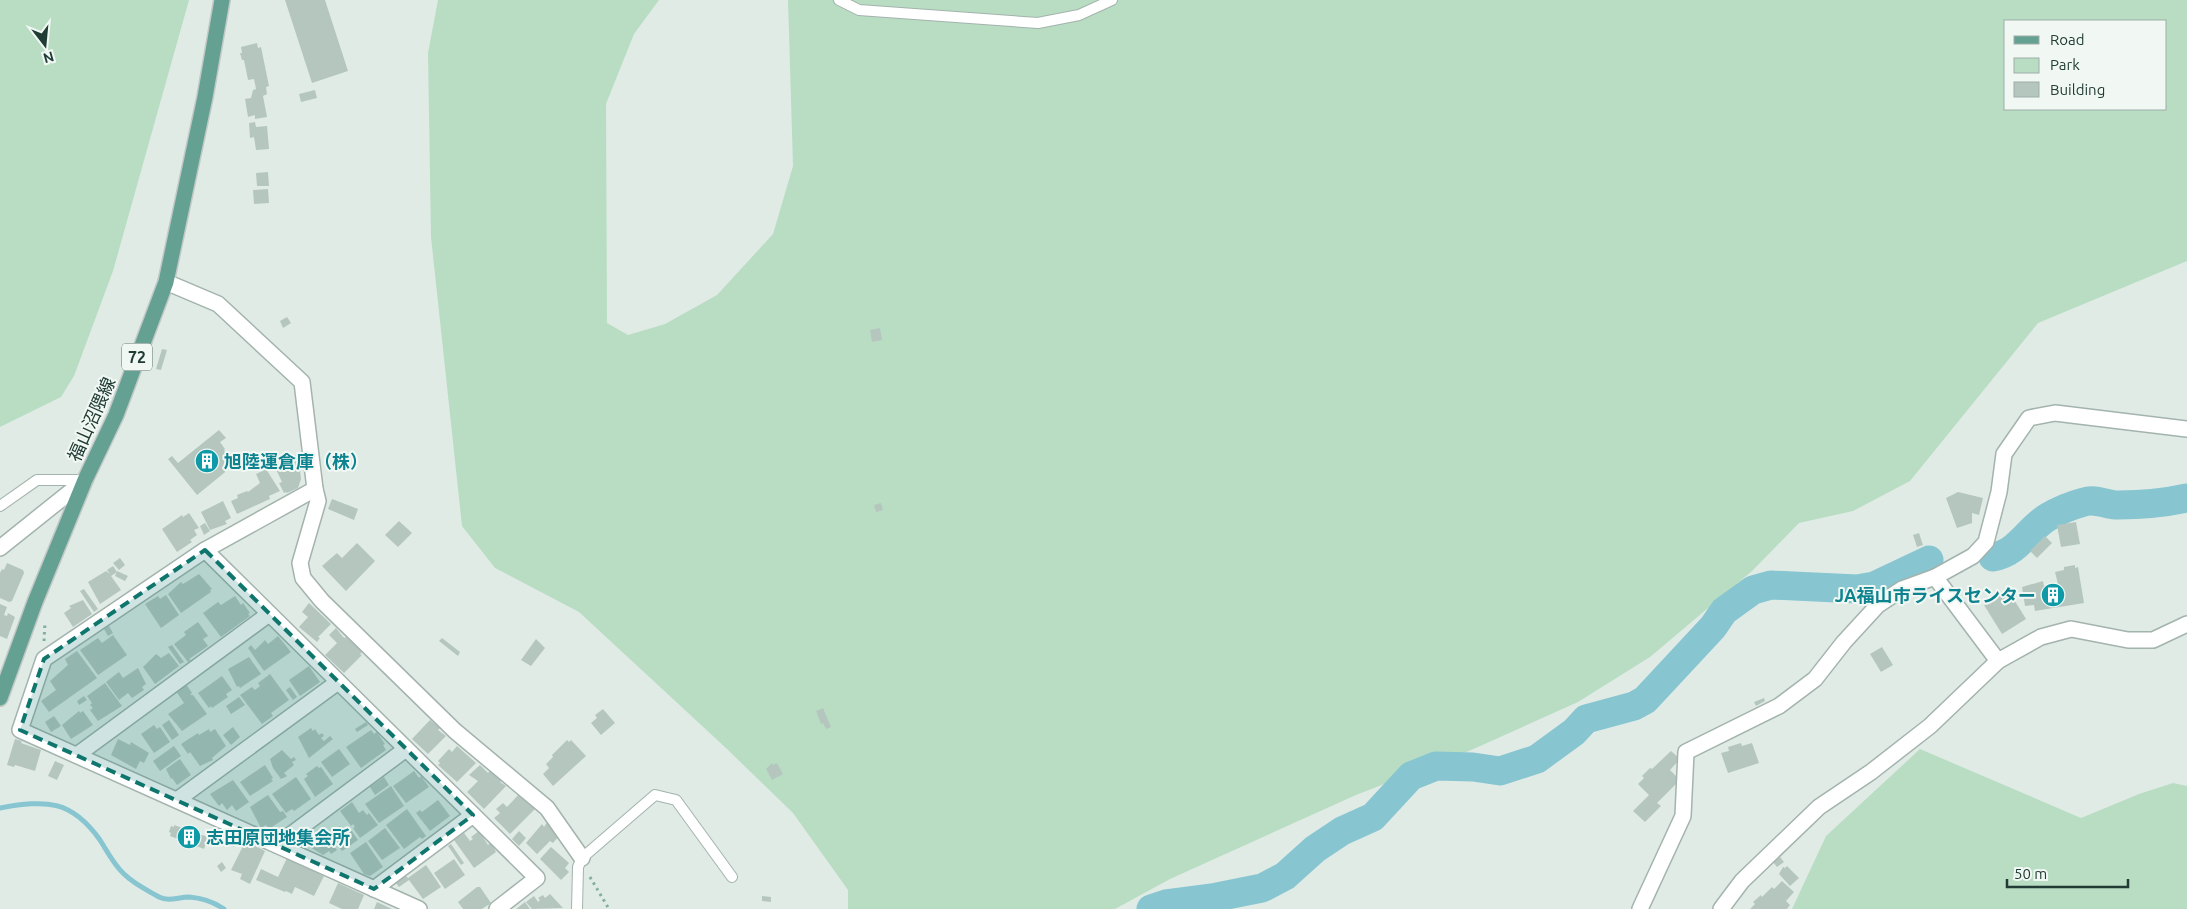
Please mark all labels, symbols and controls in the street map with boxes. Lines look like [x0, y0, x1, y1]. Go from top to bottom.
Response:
north arrow [20, 20, 70, 70]
legend [2004, 20, 2167, 110]
text: Road [2050, 31, 2085, 48]
text: N [41, 48, 56, 67]
text: Park [2050, 56, 2080, 73]
text: Building [2050, 81, 2105, 98]
road number: 72 [122, 344, 152, 371]
street label: 福山沼隈線 [64, 374, 118, 464]
building icon: 旭陸運倉庫（株） [194, 448, 220, 474]
place label: 旭陸運倉庫（株） [224, 451, 368, 471]
building icon: JA福山市ライスセンター [2040, 582, 2066, 608]
place label: JA福山市ライスセンター [1835, 585, 2036, 605]
building icon: 志田原団地集会所 [176, 824, 202, 850]
place label: 志田原団地集会所 [206, 827, 350, 847]
scale bar [2007, 856, 2128, 888]
text: 50 m [2014, 865, 2047, 882]

